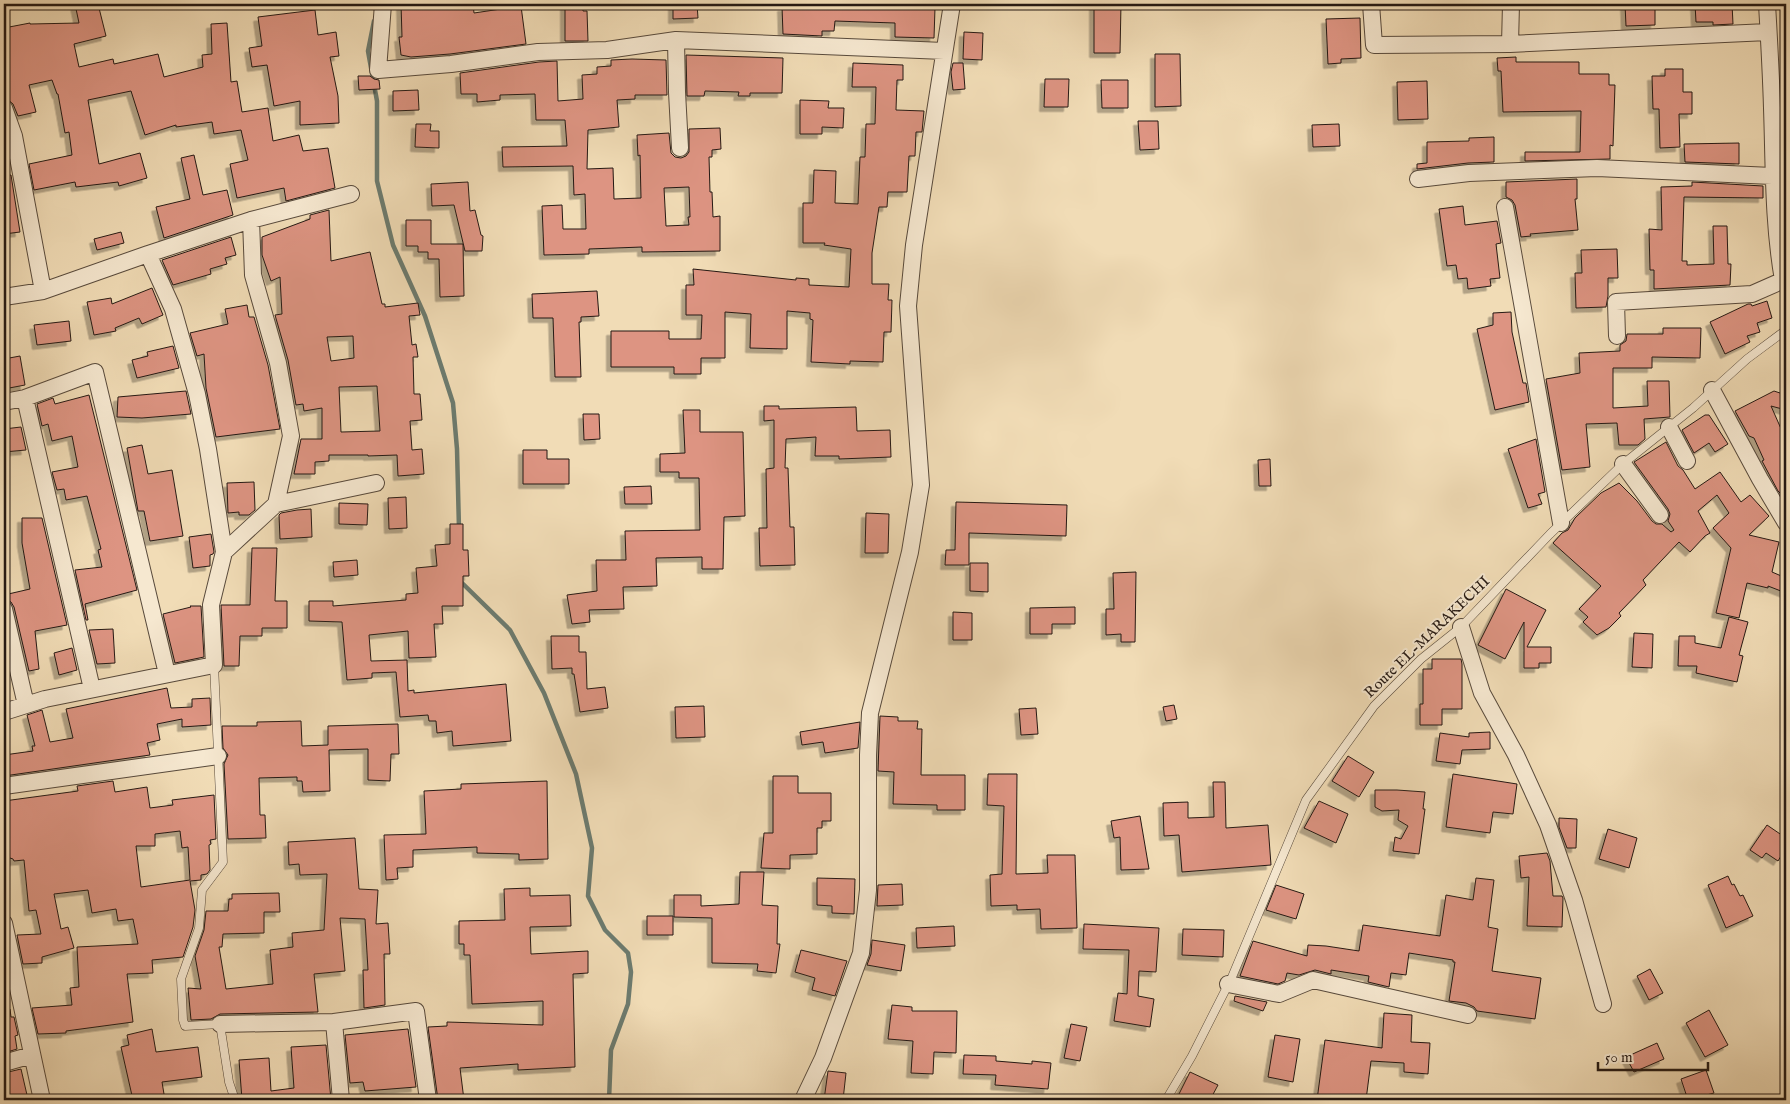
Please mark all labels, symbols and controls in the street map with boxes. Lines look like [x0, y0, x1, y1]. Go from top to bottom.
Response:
street label: Route EL-MARAKECHI [1360, 572, 1494, 702]
scale bar [1598, 1039, 1708, 1071]
text: 50 m [1605, 1048, 1633, 1067]

